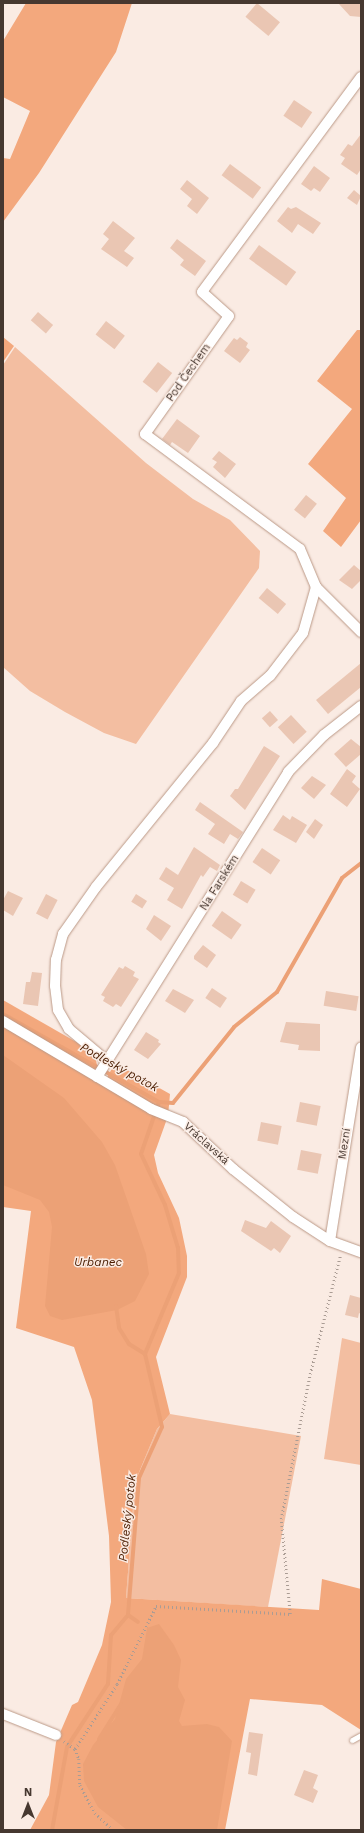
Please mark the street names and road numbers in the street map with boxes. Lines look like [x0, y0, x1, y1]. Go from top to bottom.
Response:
street label: Pod Čechem [164, 342, 214, 404]
street label: Na Farském [198, 853, 242, 913]
street label: Vráclavská [181, 1120, 231, 1168]
street label: Mezní [336, 1128, 354, 1160]

